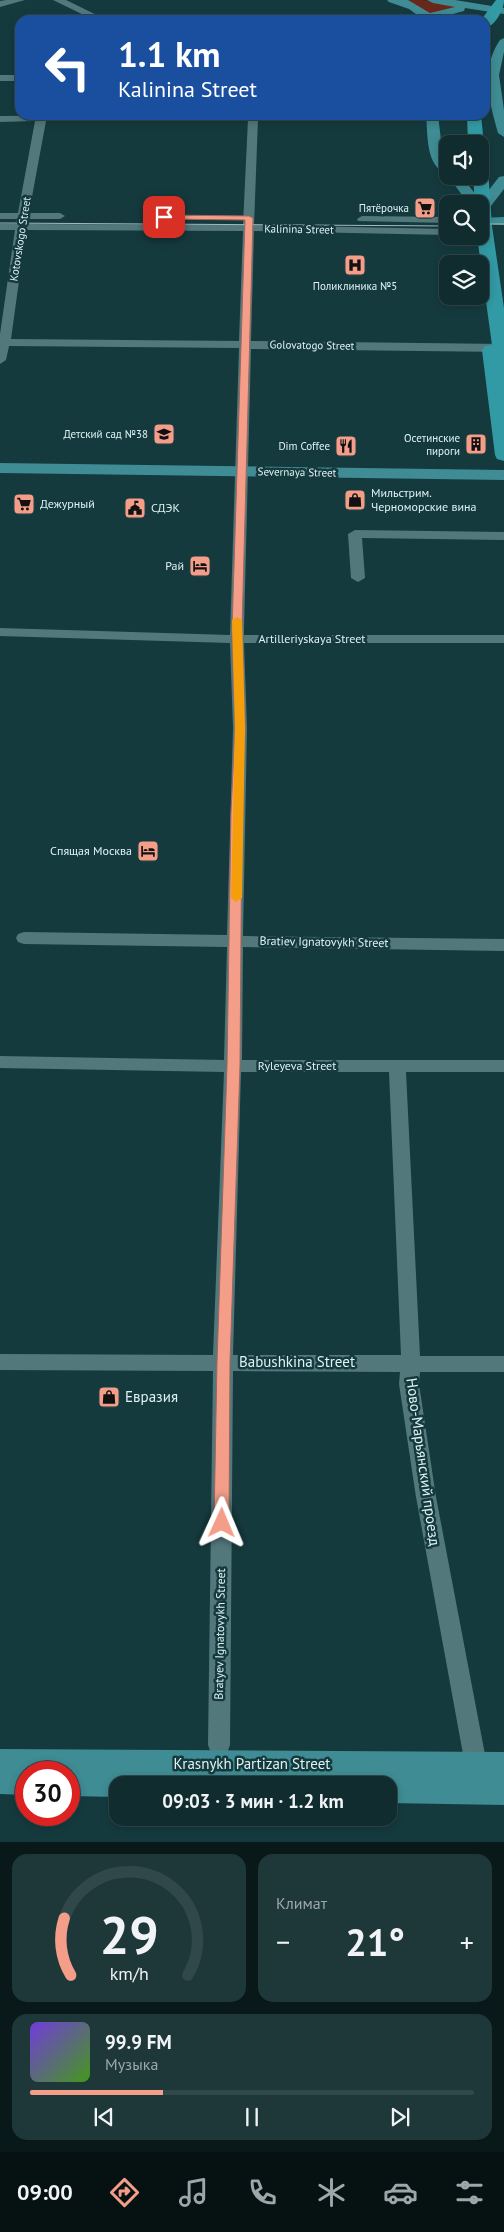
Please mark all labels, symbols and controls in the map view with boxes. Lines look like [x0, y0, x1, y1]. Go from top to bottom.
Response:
text: 1.1 km [118, 31, 221, 77]
icon: left [35, 35, 100, 100]
text: Kalinina Street [118, 75, 257, 103]
map controls [439, 135, 489, 305]
button: sound [439, 135, 489, 185]
button: search [439, 195, 489, 245]
street label: Kotovskogo Street [6, 196, 34, 282]
pin [143, 196, 185, 238]
supermarket icon: Пятёрочка [413, 196, 437, 220]
place label: Пятёрочка [359, 201, 409, 215]
icon: arrive [150, 203, 178, 231]
street label: Kalinina Street [264, 221, 334, 237]
hospital icon: Поликлиника №5 [343, 253, 367, 277]
button: layers [439, 255, 489, 305]
place label: Поликлиника №5 [313, 279, 397, 293]
street label: Golovatogo Street [270, 337, 355, 353]
school or university icon: Детский сад №38 [152, 422, 176, 446]
place label: Детский сад №38 [63, 427, 148, 441]
place label: Осетинские пироги [404, 431, 460, 458]
building icon: Осетинские пироги [464, 432, 488, 456]
restaurant icon: Dim Coffee [334, 434, 358, 458]
place label: Dim Coffee [278, 439, 330, 453]
street label: Severnaya Street [257, 464, 337, 480]
place label: Мильстрим. Черноморские вина [371, 485, 476, 514]
shop icon: Мильстрим. Черноморские вина [343, 488, 367, 512]
supermarket icon: Дежурный [12, 492, 36, 516]
place label: Дежурный [40, 496, 95, 511]
public building icon: СДЭК [123, 496, 147, 520]
place label: СДЭК [151, 500, 180, 515]
hotel icon: Рай [188, 554, 212, 578]
place label: Рай [165, 558, 184, 573]
street label: Artilleriyskaya Street [259, 631, 365, 646]
hotel icon: Спящая Москва [136, 839, 160, 863]
place label: Спящая Москва [50, 843, 132, 858]
street label: Bratiev Ignatovykh Street [259, 933, 389, 950]
street label: Ryleyeva Street [258, 1058, 336, 1073]
street label: Babushkina Street [239, 1352, 355, 1371]
street label: Ново-Марьянский проезд [402, 1377, 445, 1547]
shop icon: Евразия [97, 1385, 121, 1409]
place label: Евразия [125, 1387, 178, 1406]
position arrow [195, 1496, 247, 1548]
street label: Bratyev Ignatovykh Street [211, 1568, 228, 1700]
street label: Krasnykh Partizan Street [174, 1754, 330, 1773]
speed limit sign: 30 [15, 1761, 80, 1826]
text: 09:03 · 3 мин · 1.2 km [162, 1789, 344, 1813]
text: Климат [276, 1893, 327, 1913]
text: 29 [100, 1901, 158, 1968]
text: 21° [345, 1917, 405, 1966]
text: − [276, 1923, 290, 1960]
text: + [460, 1923, 474, 1960]
text: km/h [109, 1962, 149, 1985]
text: 99.9 FM [105, 2030, 172, 2054]
text: Музыка [105, 2054, 158, 2074]
icon: previous [90, 2103, 118, 2131]
icon: pause [238, 2103, 266, 2131]
icon: next [386, 2103, 414, 2131]
icon: directions [107, 2175, 142, 2210]
icon: music [176, 2175, 211, 2210]
icon: phone [245, 2175, 280, 2210]
icon: climate [314, 2175, 349, 2210]
icon: car [383, 2175, 418, 2210]
icon: filters [452, 2175, 487, 2210]
text: 09:00 [17, 2178, 73, 2206]

